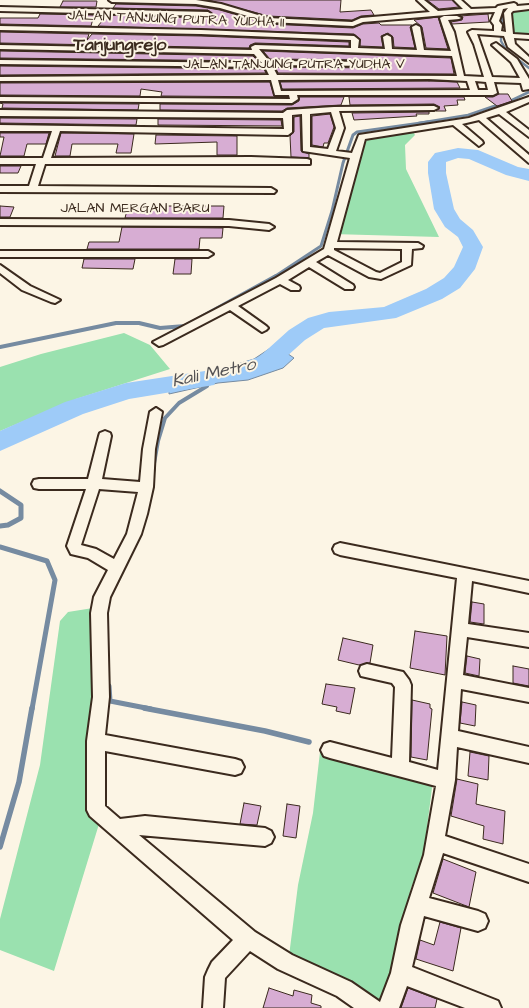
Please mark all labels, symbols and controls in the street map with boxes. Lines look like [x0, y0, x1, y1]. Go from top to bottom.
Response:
street label: JALAN TANJUNG PUTRA YUDHA II [67, 8, 285, 32]
district label: Tanjungrejo [74, 35, 166, 57]
street label: JALAN TANJUNG PUTRA YUDHA V [183, 57, 405, 73]
street label: JALAN MERGAN BARU [60, 201, 210, 217]
water label: Kali Metro [170, 355, 258, 393]

